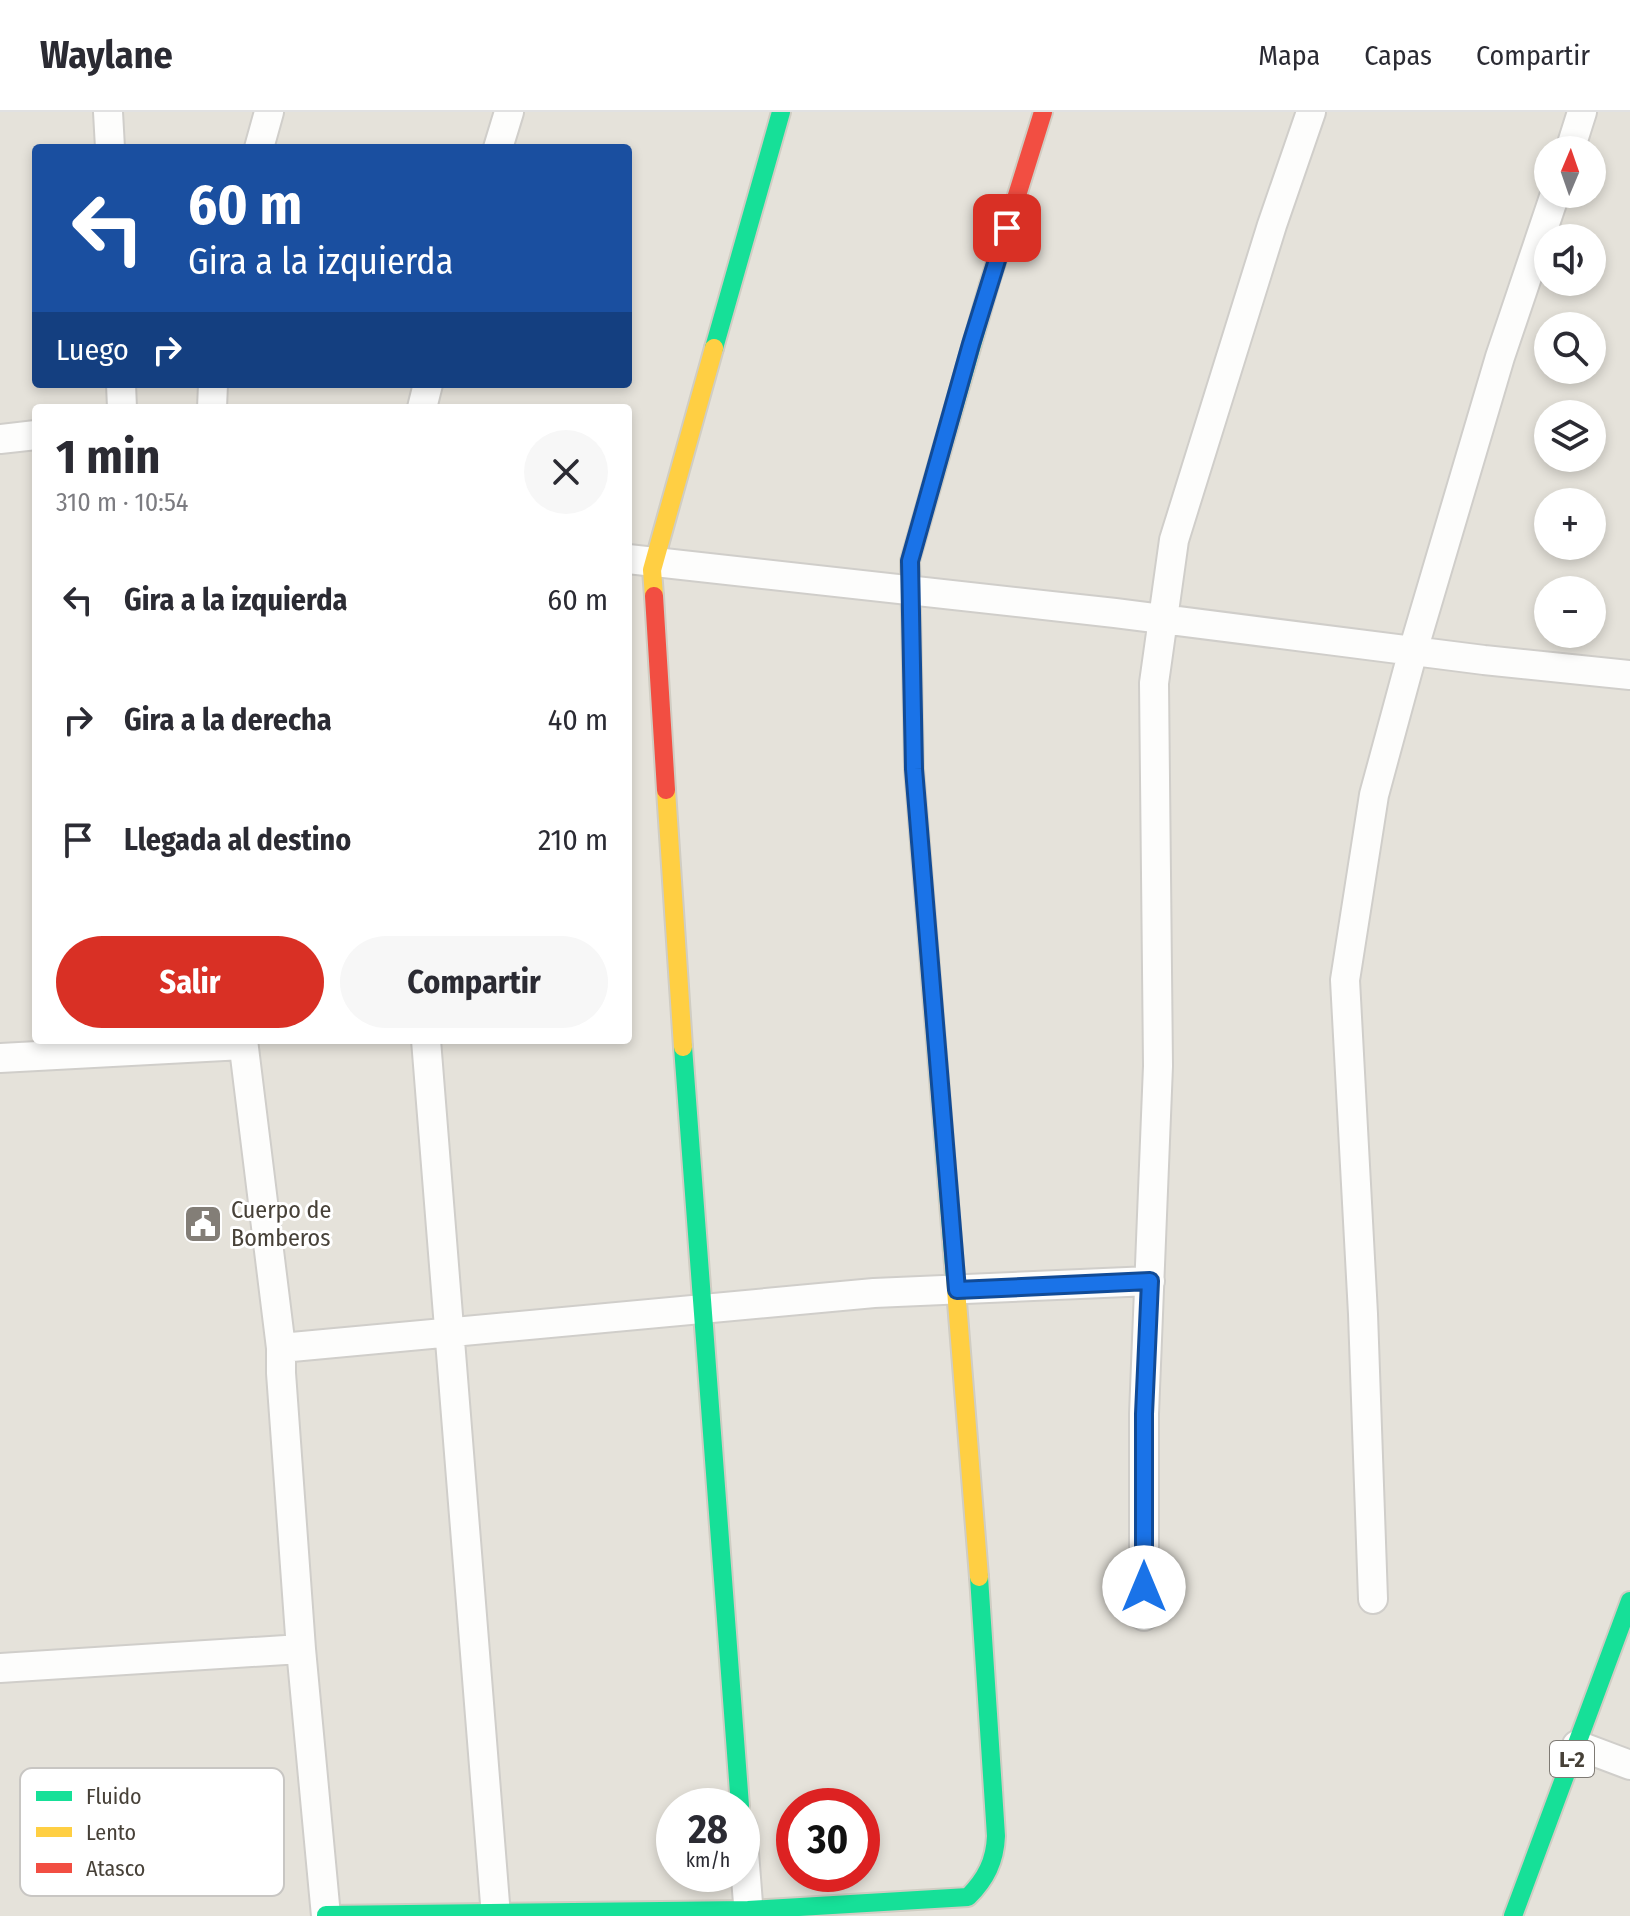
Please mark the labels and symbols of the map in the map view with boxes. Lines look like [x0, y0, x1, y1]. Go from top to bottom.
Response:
north arrow [1534, 136, 1606, 208]
pin [973, 194, 1041, 262]
place label: Cuerpo de Bomberos [231, 1196, 331, 1252]
public building icon: Cuerpo de Bomberos [182, 1203, 224, 1245]
position arrow [1102, 1545, 1186, 1629]
road number: L-2 [1550, 1741, 1594, 1777]
legend [20, 1768, 284, 1896]
text: Fluido [86, 1783, 142, 1810]
speed limit sign: 30 [776, 1788, 880, 1892]
text: Lento [86, 1819, 136, 1846]
text: Atasco [86, 1855, 145, 1882]

